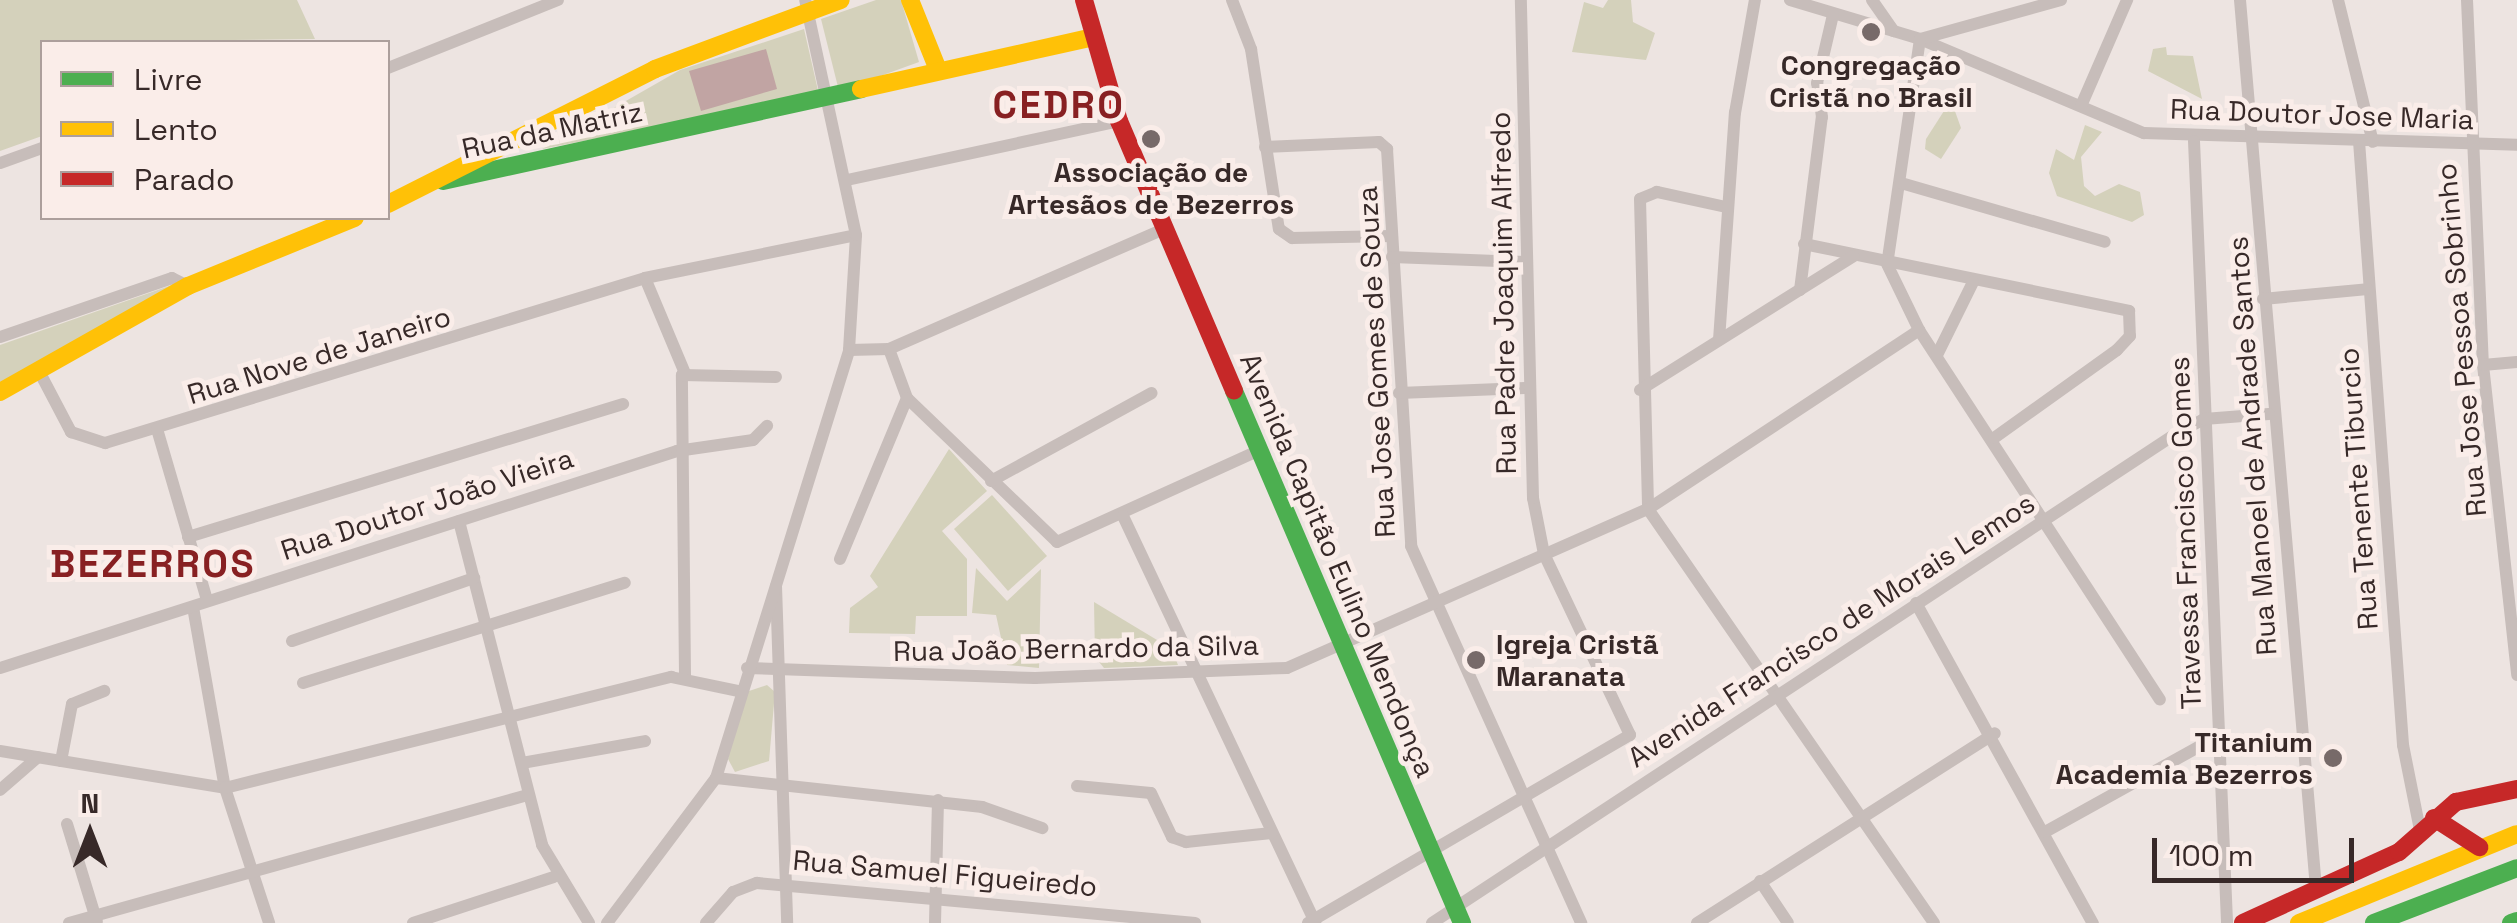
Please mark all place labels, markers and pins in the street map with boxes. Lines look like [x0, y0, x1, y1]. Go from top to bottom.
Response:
marker: Congregação Cristã no Brasil [1860, 21, 1882, 43]
place label: Congregação Cristã no Brasil [1769, 48, 1973, 114]
marker: Associação de Artesãos de Bezerros [1140, 128, 1162, 150]
place label: Associação de Artesãos de Bezerros [1008, 155, 1294, 221]
place label: Igreja Cristã Maranata [1496, 627, 1659, 693]
marker: Igreja Cristã Maranata [1465, 649, 1487, 671]
place label: Titanium Academia Bezerros [2056, 725, 2313, 791]
marker: Titanium Academia Bezerros [2322, 747, 2344, 769]

